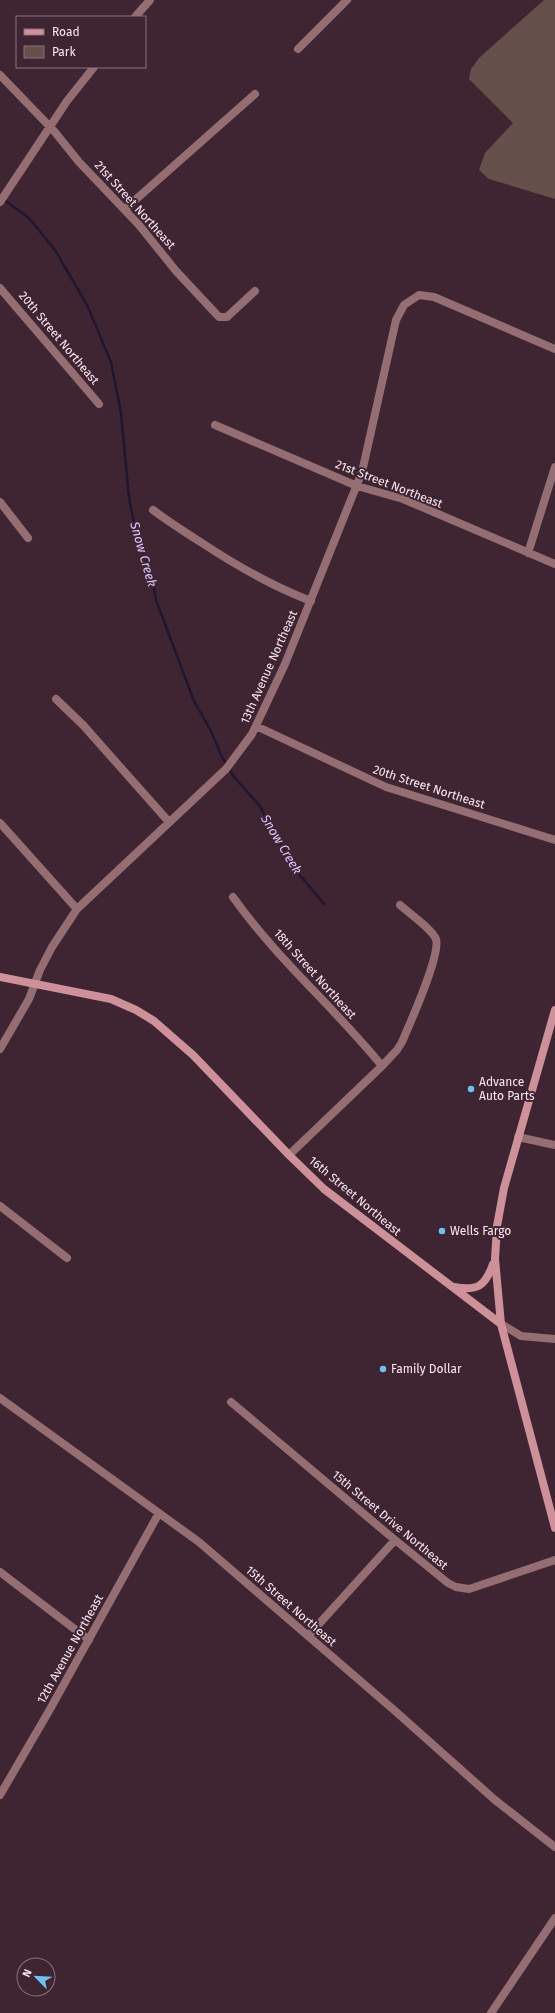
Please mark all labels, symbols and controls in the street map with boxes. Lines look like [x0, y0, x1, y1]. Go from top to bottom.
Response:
legend [16, 16, 146, 68]
text: Road [52, 25, 80, 39]
text: Park [52, 45, 76, 59]
street label: 21st Street Northeast [92, 158, 179, 252]
street label: 20th Street Northeast [16, 289, 102, 388]
street label: 21st Street Northeast [333, 457, 445, 511]
water label: Snow Creek [127, 519, 160, 588]
street label: 13th Avenue Northeast [238, 607, 301, 726]
street label: 20th Street Northeast [371, 762, 487, 812]
water label: Snow Creek [257, 811, 305, 877]
street label: 18th Street Northeast [271, 926, 359, 1022]
place label: Advance Auto Parts [479, 1075, 535, 1103]
marker: Advance Auto Parts [466, 1084, 476, 1094]
street label: 16th Street Northeast [306, 1153, 404, 1239]
place label: Wells Fargo [450, 1224, 511, 1238]
marker: Wells Fargo [437, 1226, 447, 1236]
place label: Family Dollar [391, 1362, 462, 1376]
marker: Family Dollar [378, 1364, 388, 1374]
street label: 15th Street Drive Northeast [329, 1467, 451, 1573]
street label: 15th Street Northeast [243, 1563, 340, 1650]
street label: 12th Avenue Northeast [34, 1591, 106, 1706]
north arrow [16, 1957, 56, 1997]
text: N [20, 1967, 35, 1979]

